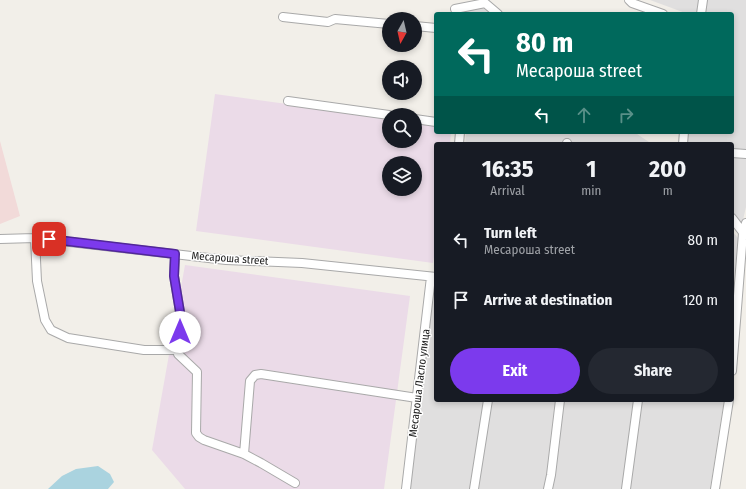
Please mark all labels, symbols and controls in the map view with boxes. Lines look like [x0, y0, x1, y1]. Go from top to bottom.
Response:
north arrow [382, 12, 422, 52]
map controls [382, 12, 422, 196]
text: 80 m [516, 26, 573, 59]
icon: left [450, 28, 502, 80]
button: sound [382, 60, 422, 100]
text: Месароша street [516, 60, 642, 82]
icon: left [531, 104, 553, 126]
icon: ahead [573, 104, 595, 126]
icon: right [615, 104, 637, 126]
button: search [382, 108, 422, 148]
text: 16:35 [482, 155, 533, 183]
text: 1 [586, 155, 596, 183]
text: 200 [649, 155, 686, 183]
button: layers [382, 156, 422, 196]
text: Arrival [490, 183, 525, 198]
text: min [581, 183, 601, 198]
text: m [663, 183, 673, 198]
pin [32, 222, 66, 256]
text: Turn left [484, 224, 537, 242]
icon: arrive [38, 228, 60, 250]
icon: left [450, 229, 472, 251]
text: 80 m [688, 231, 718, 249]
text: Месароша street [484, 242, 575, 257]
street label: Месароша street [191, 249, 269, 268]
icon: arrive [450, 289, 472, 311]
text: Arrive at destination [484, 291, 612, 309]
text: 120 m [683, 291, 718, 309]
position arrow [159, 311, 201, 353]
street label: Месароша Ласло улица [406, 328, 433, 438]
button: Exit [450, 348, 580, 394]
button: Share [588, 348, 718, 394]

